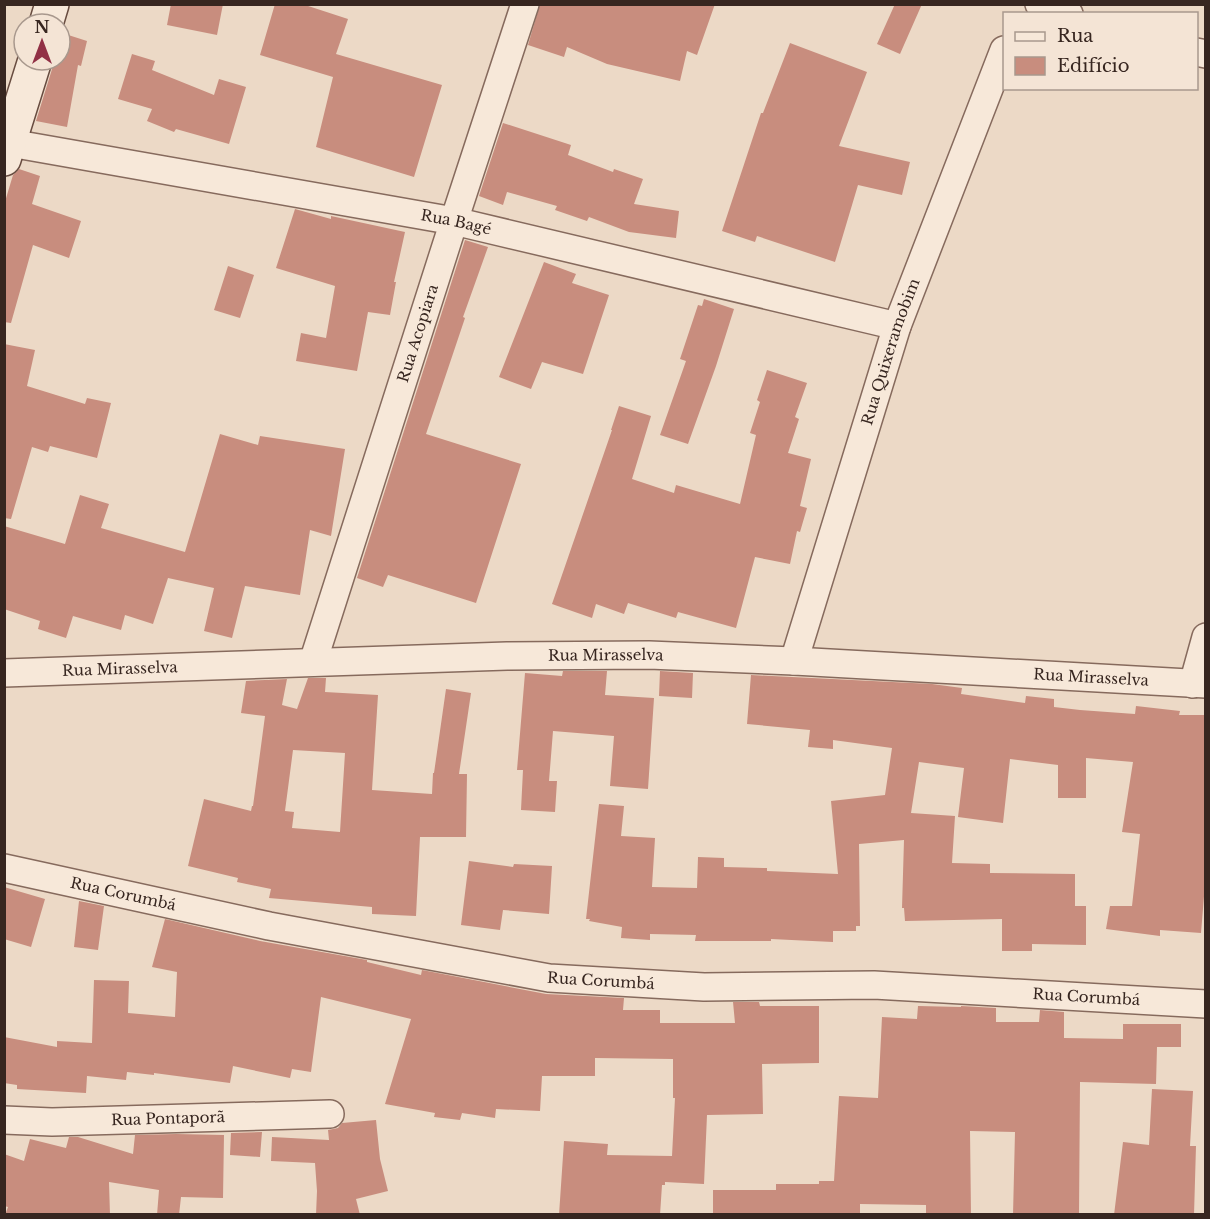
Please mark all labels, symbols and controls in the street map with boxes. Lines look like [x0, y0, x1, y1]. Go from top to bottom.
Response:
north arrow [12, 12, 72, 72]
legend [1003, 12, 1198, 90]
text: N [34, 17, 50, 37]
text: Rua [1057, 25, 1093, 47]
text: Edifício [1057, 55, 1130, 77]
street label: Rua Bagé [419, 205, 493, 239]
street label: Rua Quixeramobim [857, 275, 924, 427]
street label: Rua Acopiara [393, 281, 442, 385]
street label: Rua Mirasselva [548, 645, 665, 665]
street label: Rua Mirasselva [62, 657, 179, 680]
street label: Rua Mirasselva [1033, 664, 1150, 690]
street label: Rua Corumbá [69, 873, 179, 915]
street label: Rua Corumbá [547, 968, 656, 993]
street label: Rua Corumbá [1032, 984, 1141, 1009]
street label: Rua Pontaporã [111, 1107, 226, 1129]

